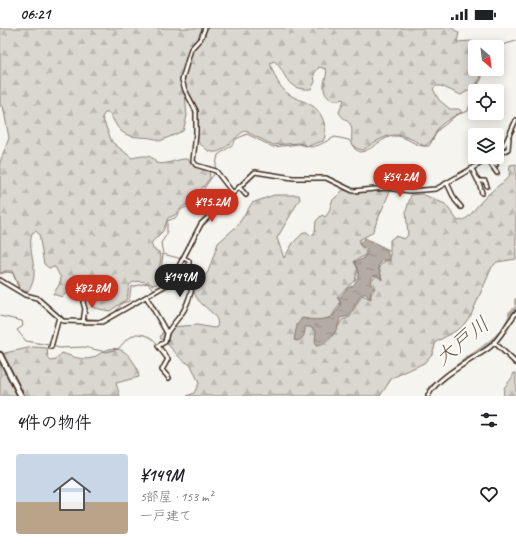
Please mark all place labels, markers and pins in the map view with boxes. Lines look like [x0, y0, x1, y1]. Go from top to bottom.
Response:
pin: ¥54.2M [367, 164, 433, 198]
pin: ¥95.2M [179, 189, 245, 223]
pin: ¥149M [152, 264, 208, 298]
pin: ¥82.8M [59, 275, 125, 309]

